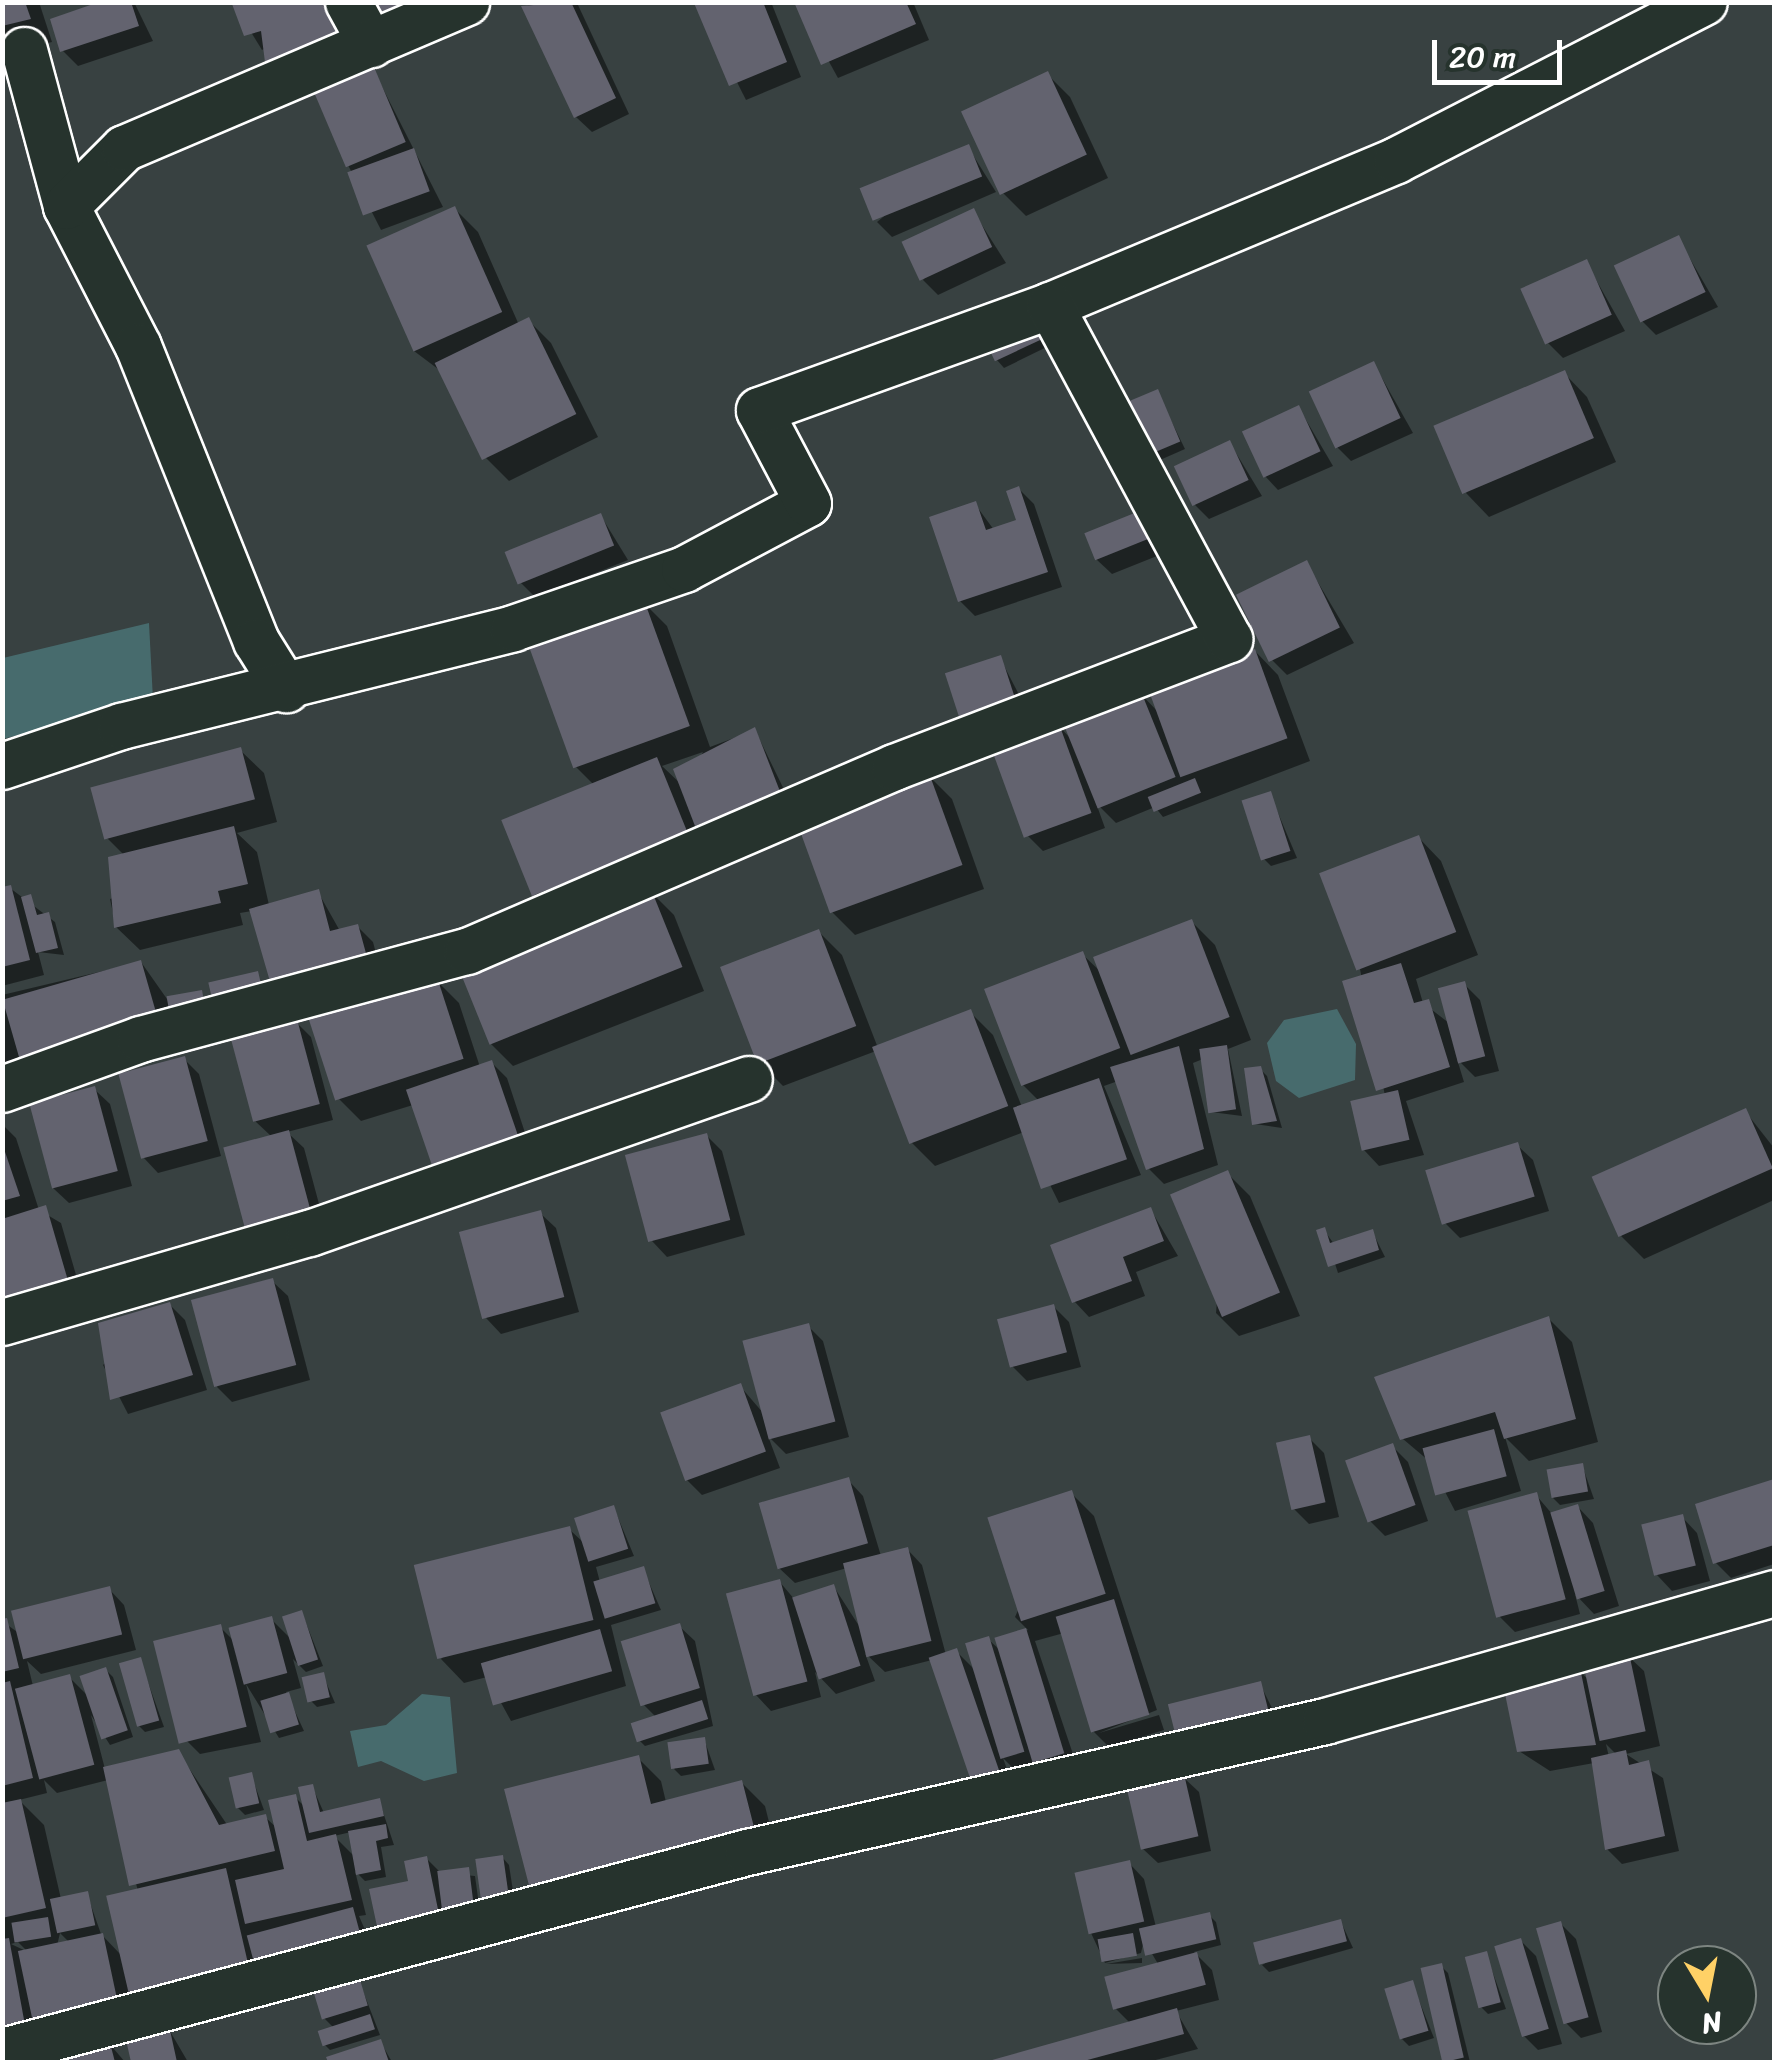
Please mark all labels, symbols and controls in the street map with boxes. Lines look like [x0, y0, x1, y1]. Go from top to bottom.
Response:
scale bar [1437, 20, 1567, 82]
text: 20 m [1449, 30, 1516, 84]
north arrow [1657, 1945, 1757, 2045]
text: N [1698, 1997, 1726, 2049]

